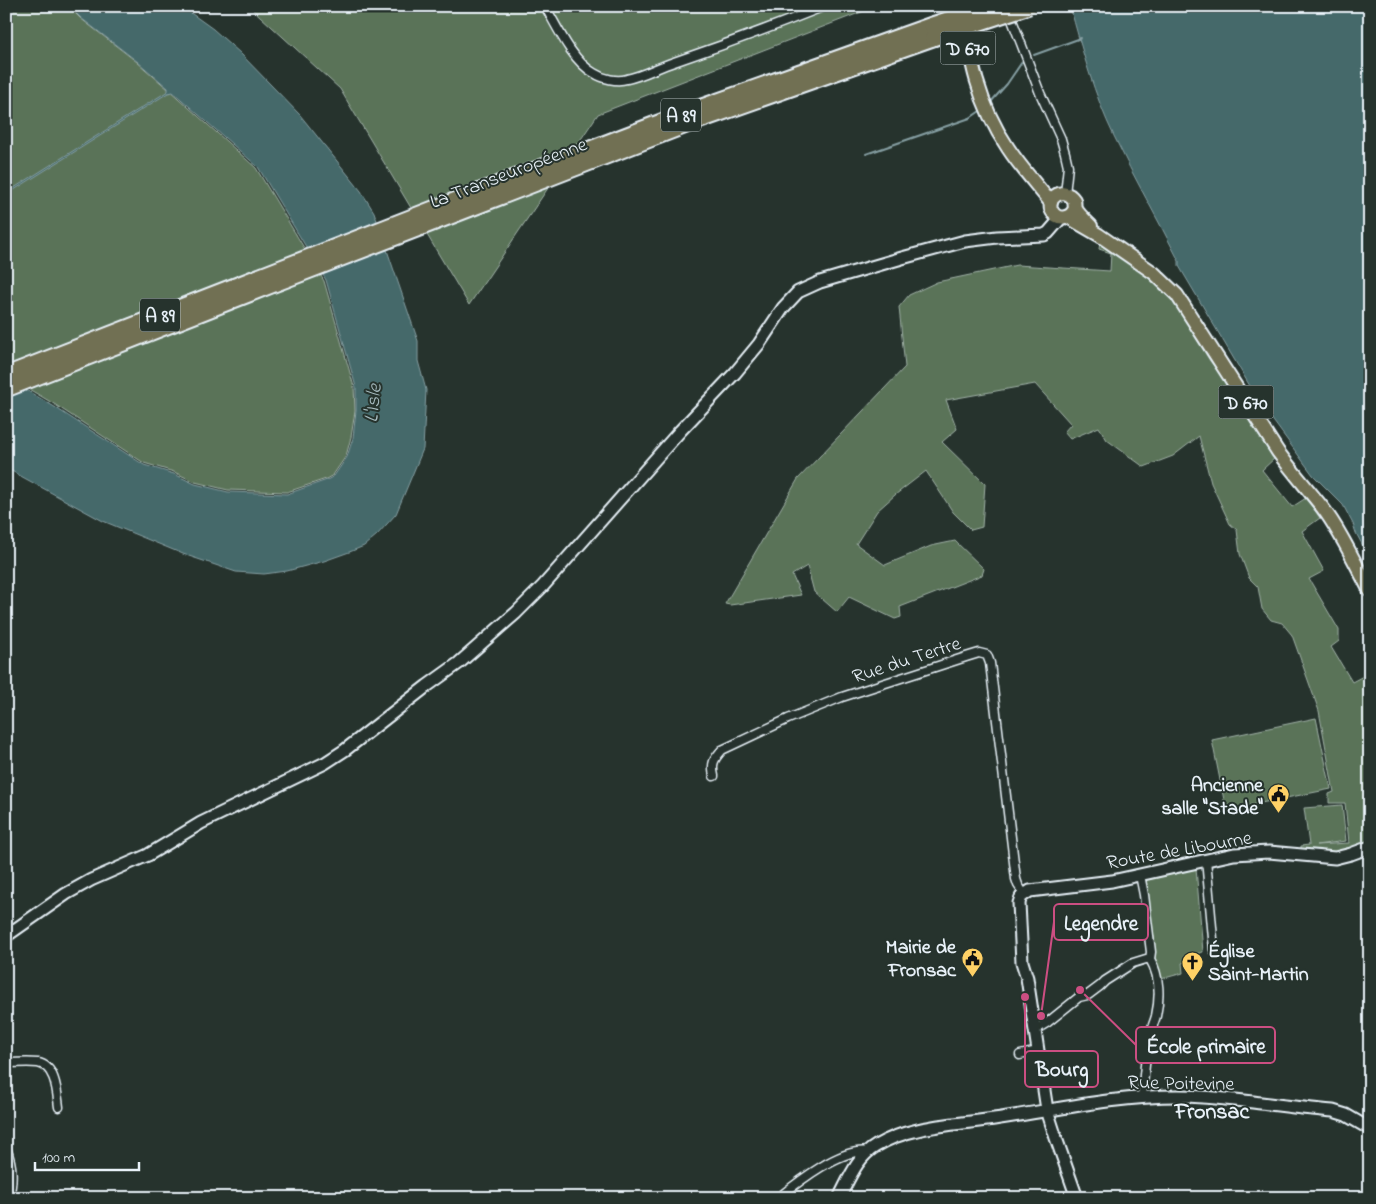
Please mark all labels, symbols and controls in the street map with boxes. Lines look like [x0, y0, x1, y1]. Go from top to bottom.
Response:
road number: D 670 [940, 32, 996, 64]
road number: A 89 [661, 98, 701, 132]
street label: La Transeuropéenne [426, 131, 592, 218]
road number: A 89 [140, 298, 180, 332]
water label: L'Isle [357, 381, 391, 424]
road number: D 670 [1218, 386, 1274, 418]
street label: Rue du Tertre [849, 630, 965, 693]
place label: Ancienne salle "Stade" [1161, 772, 1264, 824]
public building icon: Ancienne salle "Stade" [1267, 783, 1291, 814]
street label: Route de Libourne [1104, 824, 1254, 879]
callout: Legendre [1054, 904, 1148, 940]
text: Legendre [1064, 910, 1139, 942]
place label: Mairie de Fronsac [886, 934, 957, 986]
place label: Église Saint-Martin [1208, 938, 1309, 990]
public building icon: Mairie de Fronsac [960, 946, 984, 977]
church icon: Église Saint-Martin [1180, 950, 1204, 981]
callout: École primaire [1136, 1027, 1275, 1063]
text: École primaire [1146, 1033, 1266, 1063]
callout: Bourg [1025, 1051, 1098, 1087]
text: Bourg [1035, 1056, 1088, 1088]
street label: Rue Poitevine [1127, 1069, 1235, 1100]
district label: Fronsac [1174, 1097, 1250, 1129]
scale bar [35, 1139, 139, 1171]
text: 100 m [42, 1147, 75, 1169]

